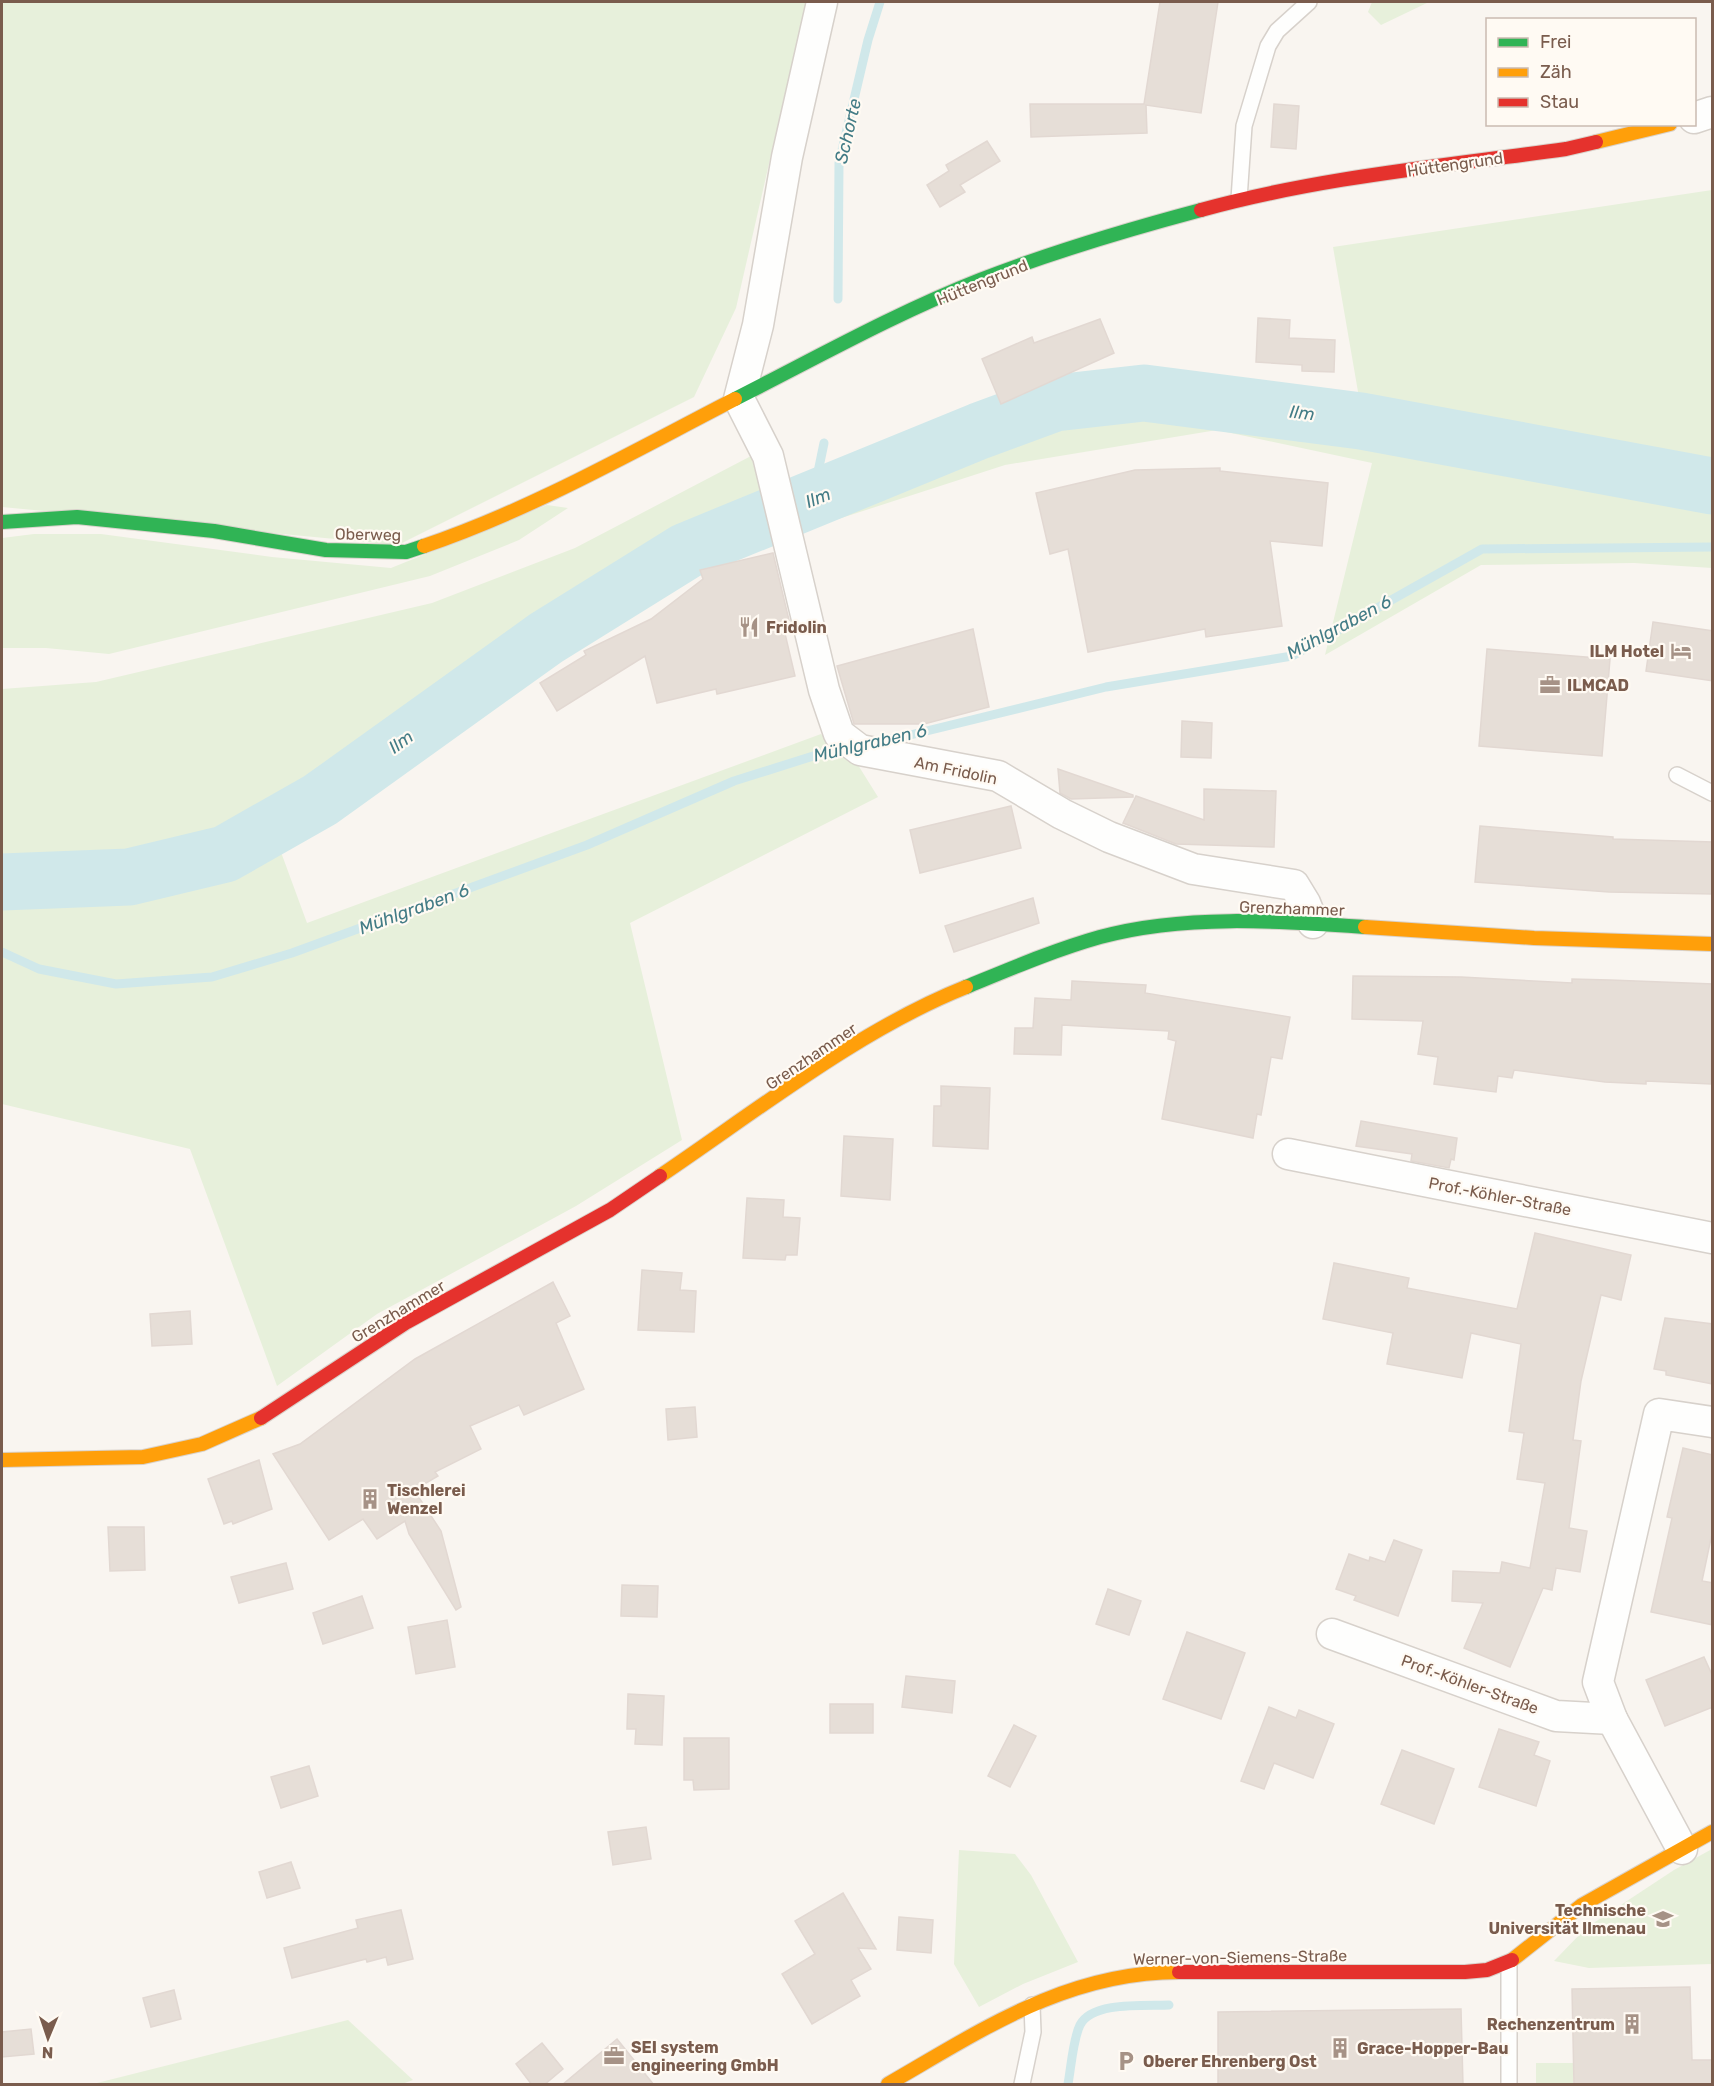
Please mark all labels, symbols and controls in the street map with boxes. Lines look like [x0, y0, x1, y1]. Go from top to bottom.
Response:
legend [1486, 18, 1696, 126]
text: Frei [1540, 31, 1571, 53]
text: Zäh [1540, 61, 1572, 83]
text: Stau [1540, 91, 1579, 113]
water label: Schorte [830, 96, 866, 166]
street label: Hüttengrund [1406, 148, 1504, 181]
street label: Hüttengrund [934, 256, 1031, 309]
water label: Ilm [1288, 401, 1316, 425]
water label: Ilm [802, 483, 834, 513]
street label: Oberweg [335, 524, 401, 545]
water label: Mühlgraben 6 [1283, 590, 1395, 664]
restaurant icon: Fridolin [737, 615, 761, 639]
place label: Fridolin [766, 618, 827, 637]
hotel icon: ILM Hotel [1669, 639, 1693, 663]
place label: ILM Hotel [1589, 642, 1664, 661]
office icon: ILMCAD [1538, 673, 1562, 697]
place label: ILMCAD [1567, 676, 1629, 695]
water label: Mühlgraben 6 [811, 719, 929, 767]
water label: Ilm [384, 726, 418, 758]
street label: Am Fridolin [913, 752, 999, 789]
water label: Mühlgraben 6 [356, 879, 472, 939]
street label: Grenzhammer [1239, 897, 1345, 920]
street label: Grenzhammer [762, 1019, 860, 1094]
street label: Prof.-Köhler-Straße [1427, 1173, 1573, 1220]
street label: Grenzhammer [348, 1276, 448, 1347]
place label: Tischlerei Wenzel [387, 1481, 466, 1518]
building icon: Tischlerei Wenzel [358, 1487, 382, 1511]
street label: Prof.-Köhler-Straße [1399, 1651, 1541, 1718]
place label: Technische Universität Ilmenau [1489, 1901, 1646, 1938]
school or university icon: Technische Universität Ilmenau [1651, 1907, 1675, 1931]
street label: Werner-von-Siemens-Straße [1133, 1946, 1347, 1969]
north arrow [18, 2008, 78, 2068]
building icon: Rechenzentrum [1620, 2012, 1644, 2036]
place label: Rechenzentrum [1487, 2015, 1615, 2034]
building icon: Grace-Hopper-Bau [1328, 2036, 1352, 2060]
place label: SEI system engineering GmbH [631, 2038, 779, 2075]
place label: Grace-Hopper-Bau [1357, 2039, 1509, 2058]
text: N [41, 2043, 54, 2062]
office icon: SEI system engineering GmbH [602, 2044, 626, 2068]
parking icon: Oberer Ehrenberg Ost [1114, 2049, 1138, 2073]
place label: Oberer Ehrenberg Ost [1143, 2052, 1317, 2071]

